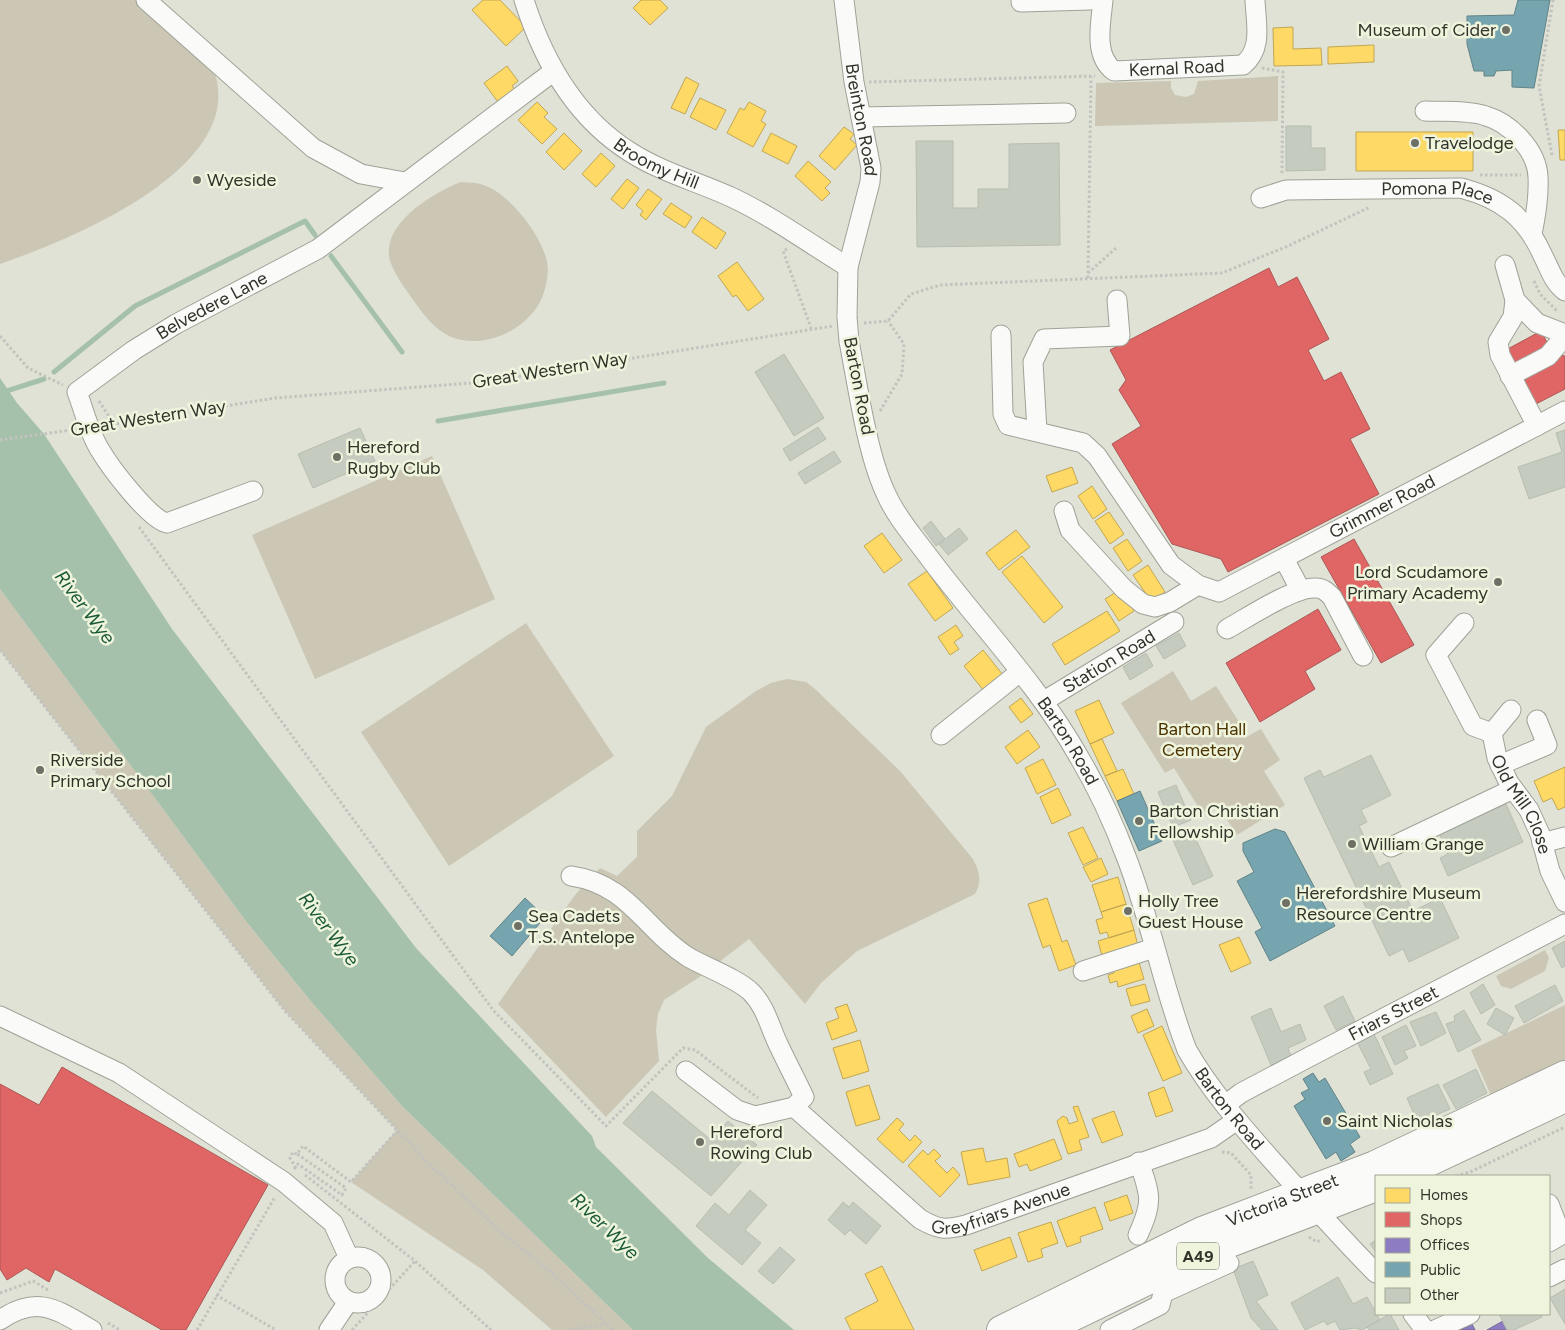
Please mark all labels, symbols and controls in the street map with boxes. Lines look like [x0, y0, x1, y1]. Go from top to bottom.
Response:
place label: Museum of Cider [1358, 19, 1496, 41]
marker: Museum of Cider [1500, 24, 1512, 36]
street label: Kernal Road [1128, 55, 1225, 81]
street label: Breinton Road [841, 62, 882, 177]
place label: Travelodge [1425, 132, 1514, 154]
street label: Broomy Hill [609, 133, 702, 194]
marker: Travelodge [1409, 137, 1421, 149]
place label: Wyeside [207, 169, 276, 191]
marker: Wyeside [191, 174, 203, 186]
street label: Pomona Place [1381, 177, 1497, 210]
street label: Belvedere Lane [152, 267, 271, 345]
street label: Barton Road [839, 335, 879, 437]
street label: Great Western Way [471, 347, 630, 393]
street label: Great Western Way [69, 395, 228, 441]
place label: Hereford Rugby Club [347, 436, 441, 479]
marker: Hereford Rugby Club [331, 451, 343, 463]
street label: Grimmer Road [1325, 470, 1439, 543]
place label: Lord Scudamore Primary Academy [1347, 561, 1489, 604]
water label: River Wye [50, 566, 120, 649]
marker: Lord Scudamore Primary Academy [1492, 576, 1504, 588]
street label: Station Road [1059, 625, 1159, 698]
street label: Barton Road [1032, 693, 1103, 789]
park label: Barton Hall Cemetery [1158, 718, 1246, 761]
place label: Riverside Primary School [50, 749, 171, 792]
street label: Old Mill Close [1486, 751, 1556, 856]
marker: Riverside Primary School [34, 764, 46, 776]
place label: Barton Christian Fellowship [1149, 800, 1279, 843]
marker: Barton Christian Fellowship [1133, 815, 1145, 827]
place label: William Grange [1362, 833, 1484, 855]
marker: William Grange [1346, 838, 1358, 850]
place label: Herefordshire Museum Resource Centre [1296, 882, 1481, 925]
water label: River Wye [294, 888, 364, 971]
place label: Holly Tree Guest House [1138, 890, 1244, 933]
marker: Herefordshire Museum Resource Centre [1280, 897, 1292, 909]
place label: Sea Cadets T.S. Antelope [528, 905, 635, 948]
marker: Holly Tree Guest House [1122, 905, 1134, 917]
marker: Sea Cadets T.S. Antelope [512, 920, 524, 932]
street label: Friars Street [1345, 981, 1442, 1046]
street label: Barton Road [1190, 1063, 1269, 1154]
place label: Saint Nicholas [1337, 1110, 1453, 1132]
marker: Saint Nicholas [1321, 1115, 1333, 1127]
place label: Hereford Rowing Club [710, 1121, 812, 1164]
marker: Hereford Rowing Club [694, 1136, 706, 1148]
street label: Victoria Street [1223, 1169, 1342, 1232]
legend [1375, 1175, 1550, 1315]
street label: Greyfriars Avenue [929, 1178, 1073, 1240]
text: Homes [1420, 1186, 1468, 1204]
water label: River Wye [566, 1188, 644, 1265]
text: Shops [1420, 1211, 1462, 1229]
text: Offices [1420, 1236, 1470, 1254]
road number: A49 [1177, 1242, 1219, 1270]
text: Public [1420, 1261, 1461, 1279]
text: Other [1420, 1286, 1459, 1304]

